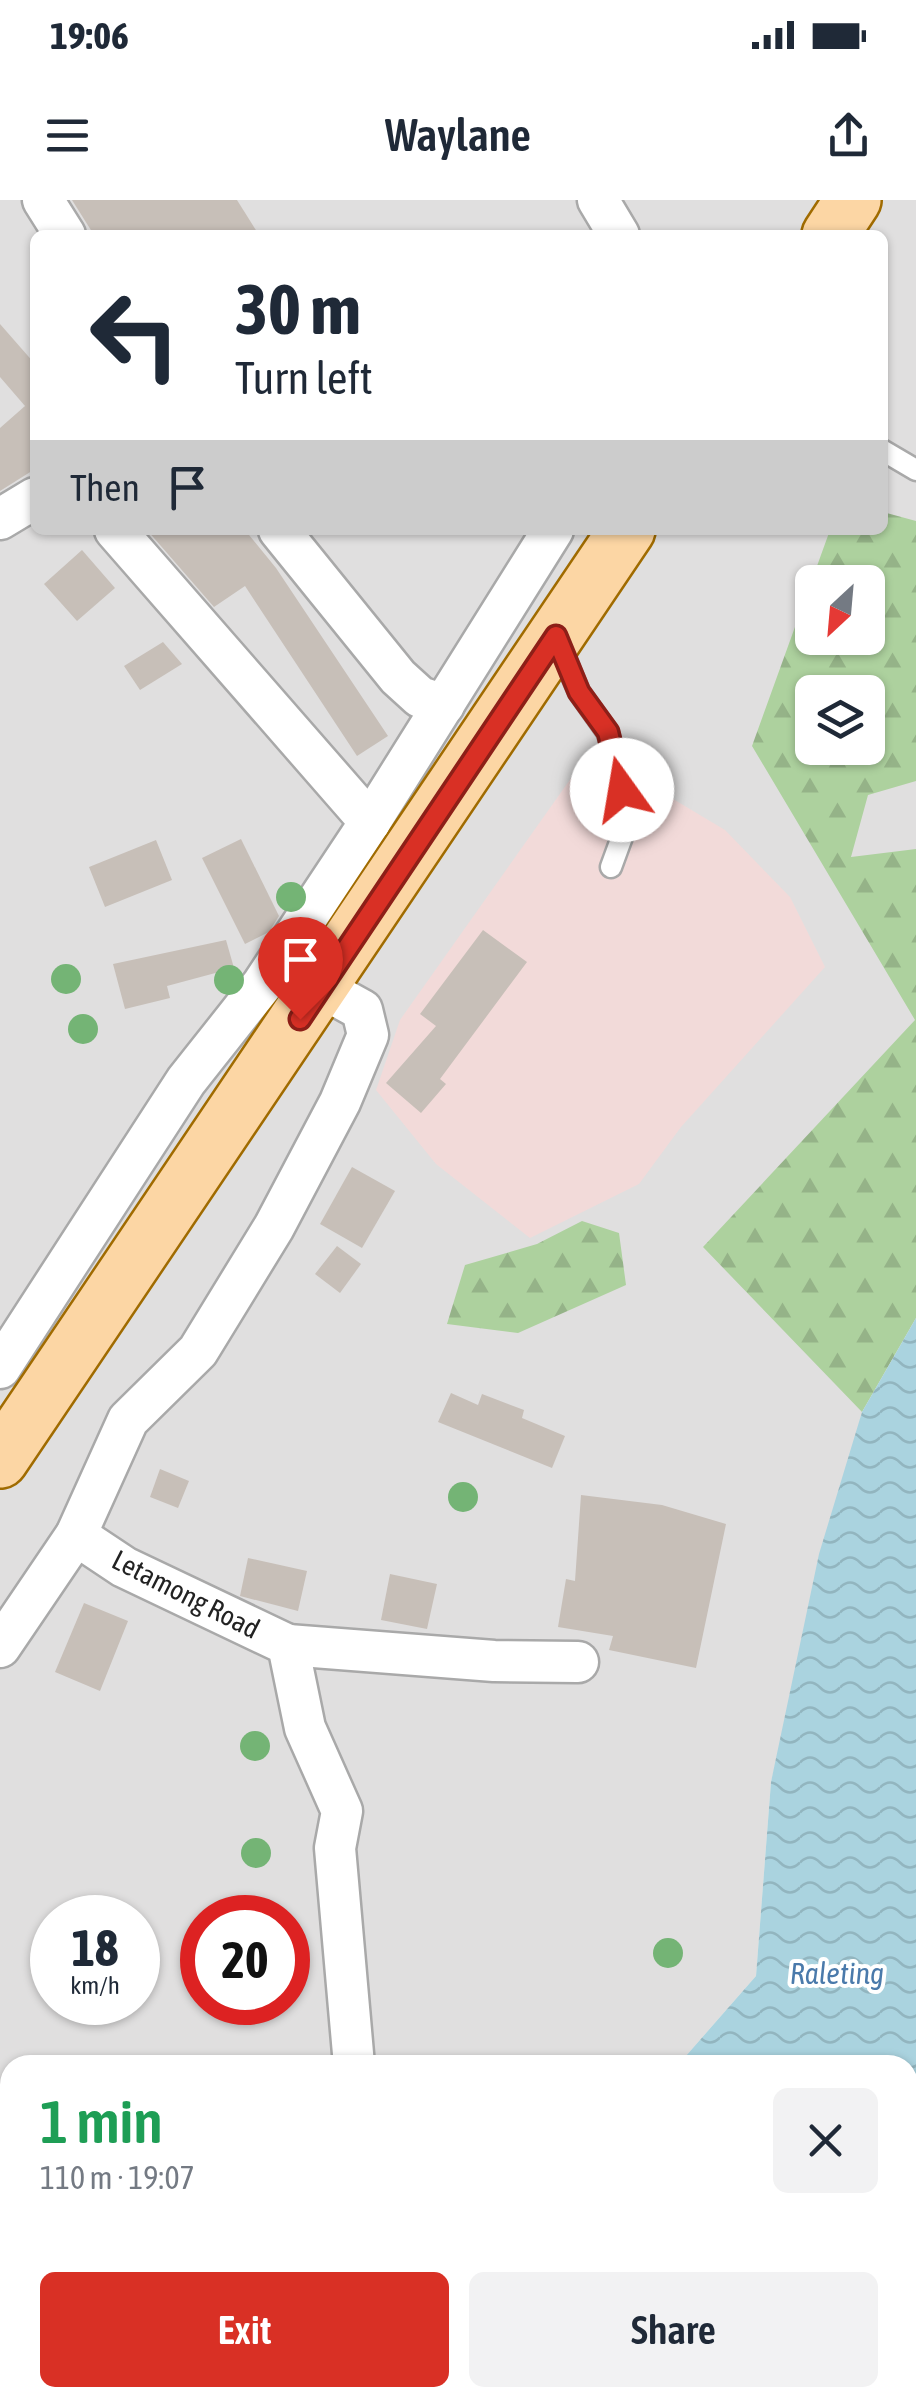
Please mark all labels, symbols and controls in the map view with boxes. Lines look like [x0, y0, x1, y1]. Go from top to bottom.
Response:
text: 19:06 [50, 14, 129, 57]
icon: menu [40, 108, 95, 163]
icon: share [821, 108, 876, 163]
text: Waylane [385, 109, 531, 161]
text: 30 m [235, 269, 361, 349]
icon: left [70, 270, 200, 400]
text: Turn left [235, 352, 373, 404]
icon: arrive [160, 460, 215, 515]
text: Then [70, 466, 140, 509]
north arrow [795, 565, 885, 655]
map controls [795, 565, 885, 765]
button: layers [795, 675, 885, 765]
position arrow [570, 738, 674, 842]
pin [258, 917, 343, 1020]
icon: arrive [273, 932, 328, 987]
street label: Letamong Road [107, 1543, 265, 1645]
speed limit sign: 20 [180, 1895, 310, 2025]
text: 18 [71, 1919, 118, 1977]
water label: Raleting [790, 1956, 884, 1990]
text: km/h [70, 1971, 120, 1999]
text: 1 min [40, 2087, 163, 2156]
button: close [773, 2088, 878, 2193]
text: 110 m · 19:07 [40, 2159, 195, 2196]
button: Exit [40, 2272, 449, 2387]
button: Share [469, 2272, 878, 2387]

